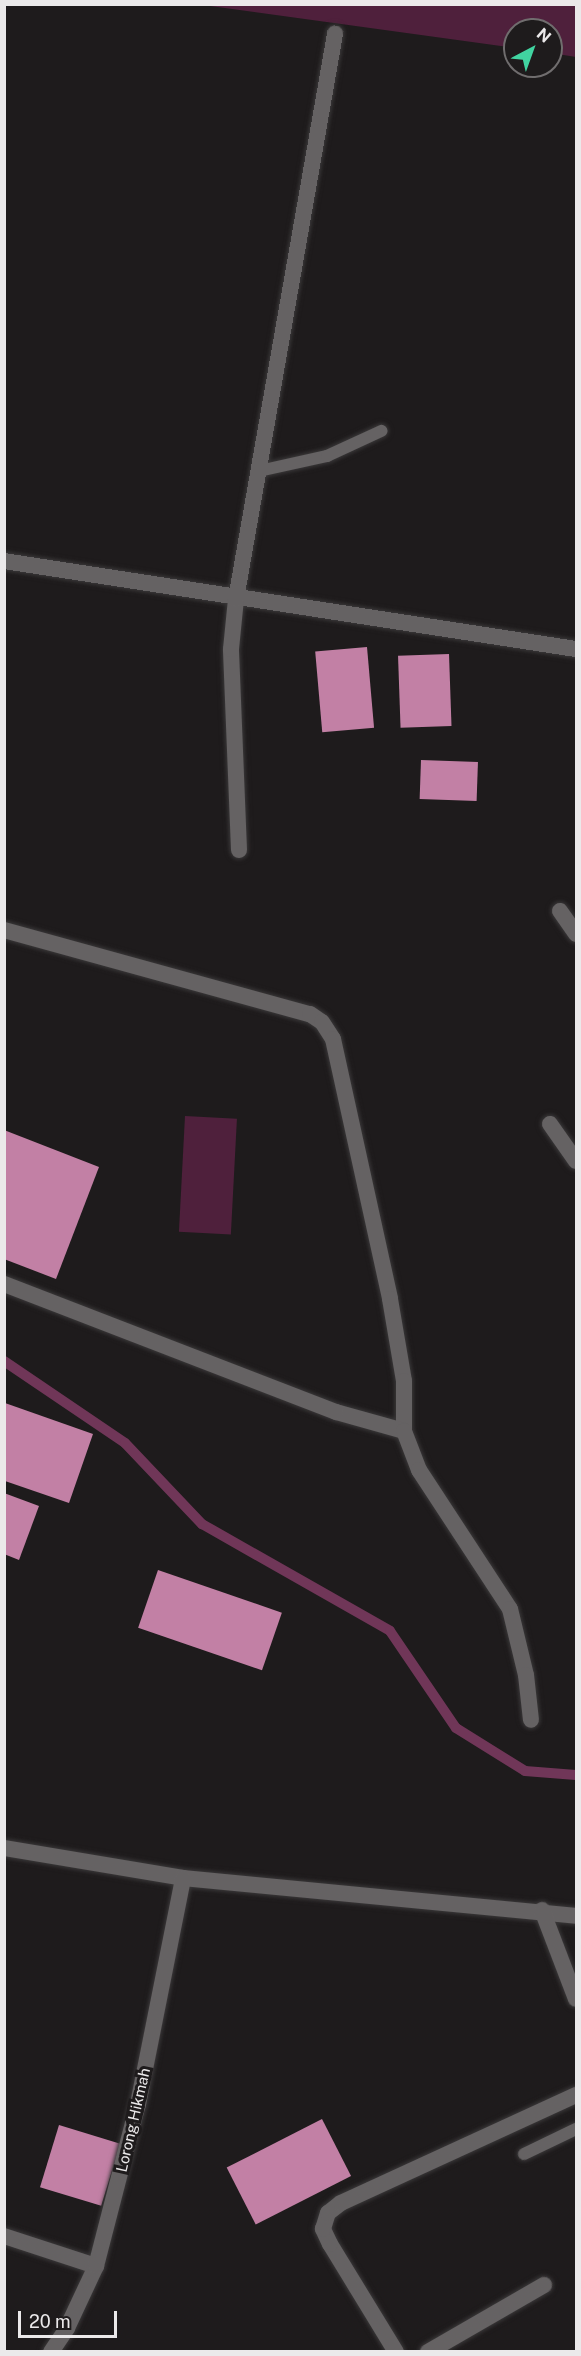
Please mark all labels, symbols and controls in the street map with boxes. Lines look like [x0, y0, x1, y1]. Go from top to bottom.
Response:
north arrow [503, 18, 563, 78]
text: N [533, 24, 555, 47]
street label: Lorong Hikmah [112, 2066, 154, 2174]
scale bar [21, 2299, 120, 2337]
text: 20 m [29, 2311, 71, 2332]

